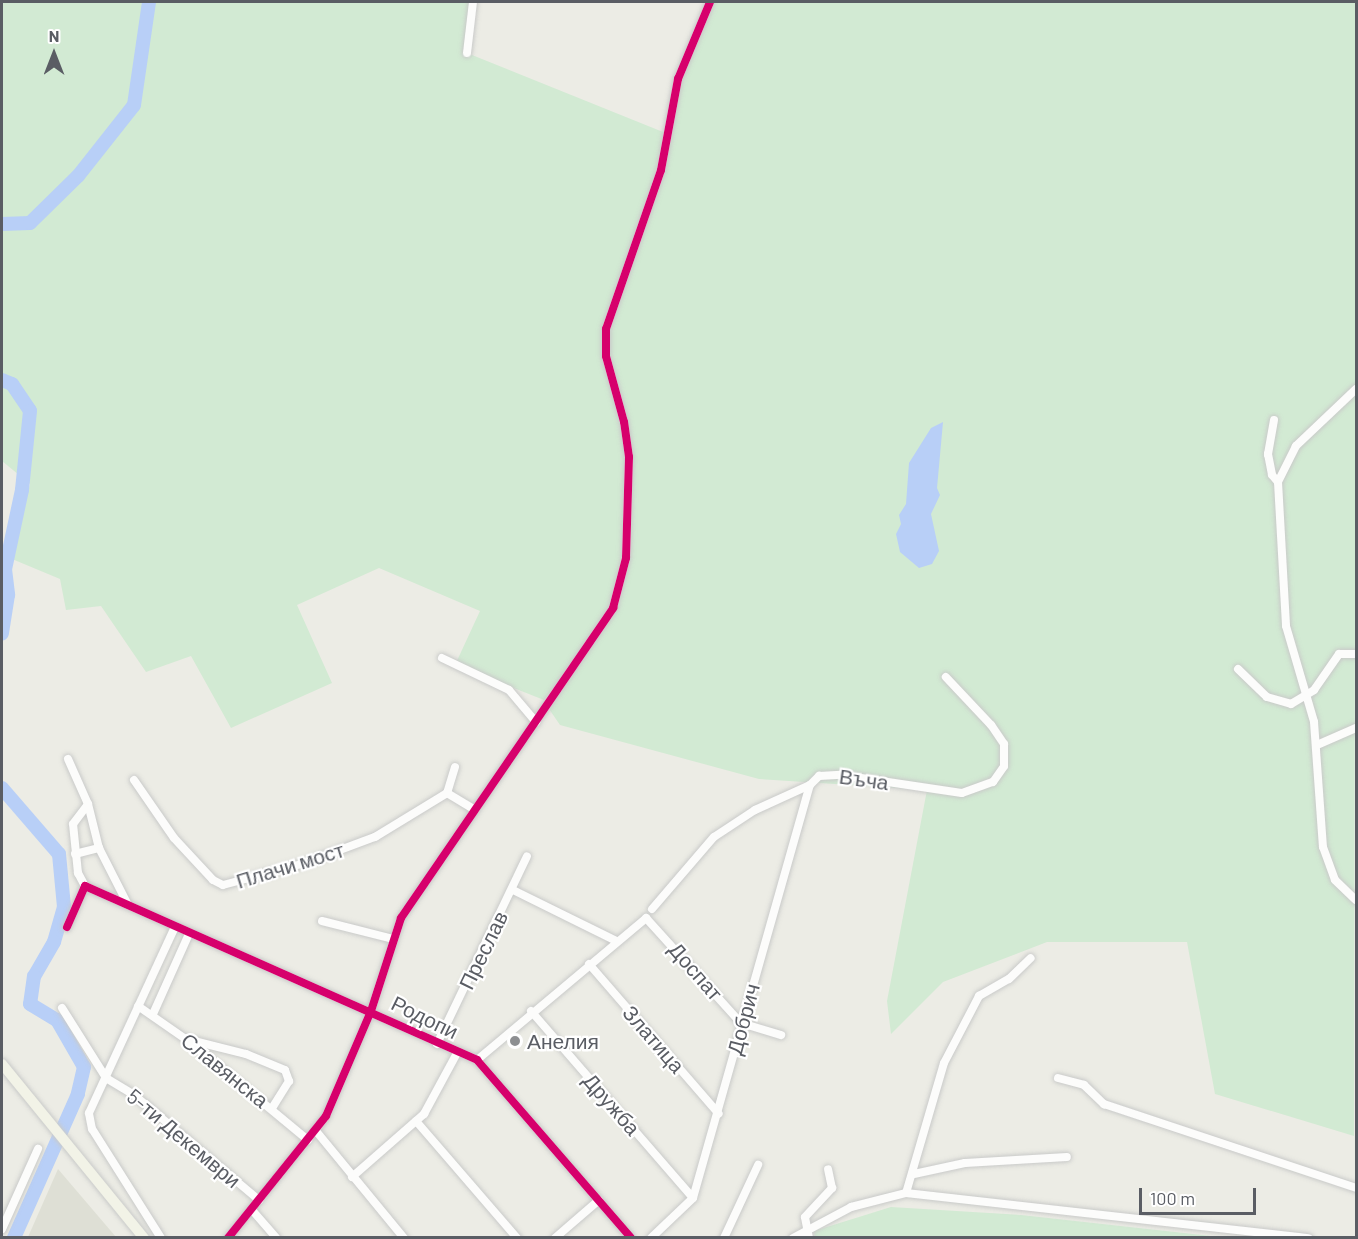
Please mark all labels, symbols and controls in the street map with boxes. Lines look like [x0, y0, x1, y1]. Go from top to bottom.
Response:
north arrow [24, 24, 84, 84]
text: N [49, 26, 59, 45]
street label: Въча [838, 763, 890, 795]
street label: Плачи мост [233, 837, 347, 893]
street label: Преслав [453, 907, 513, 993]
street label: Доспат [664, 937, 728, 1005]
street label: Добрич [721, 981, 765, 1057]
street label: Родопи [387, 990, 463, 1044]
street label: Златица [618, 1000, 690, 1078]
street label: Славянска [176, 1027, 274, 1113]
place label: Анелия [527, 1028, 599, 1054]
marker: Анелия [508, 1034, 522, 1048]
street label: Дружба [578, 1068, 646, 1140]
street label: 5-ти Декември [122, 1083, 246, 1193]
scale bar [1142, 1176, 1259, 1214]
text: 100 m [1150, 1187, 1195, 1209]

